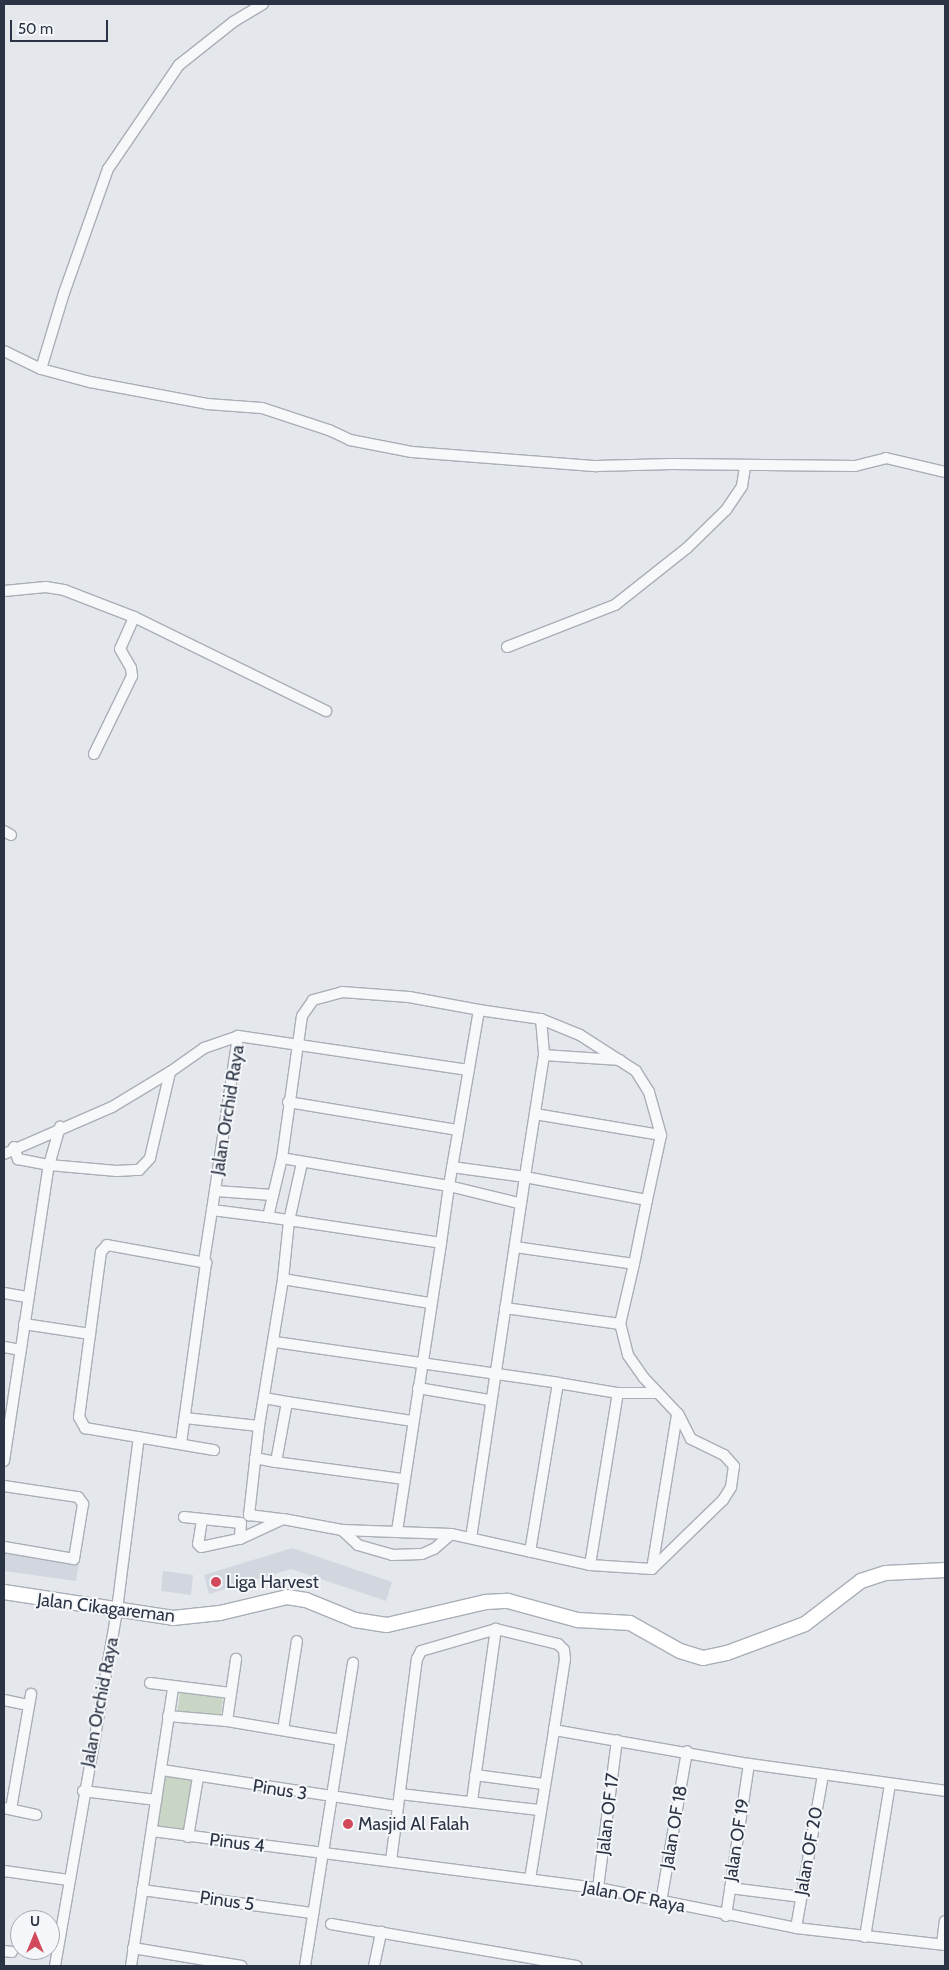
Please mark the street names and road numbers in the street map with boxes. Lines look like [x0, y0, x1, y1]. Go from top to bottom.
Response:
street label: Jalan Orchid Raya [207, 1043, 249, 1177]
street label: Jalan Cikagareman [36, 1589, 176, 1627]
street label: Jalan Orchid Raya [77, 1635, 123, 1769]
street label: Jalan OF 17 [592, 1772, 624, 1856]
street label: Pinus 3 [251, 1775, 309, 1805]
street label: Jalan OF 18 [656, 1784, 692, 1870]
street label: Jalan OF 19 [720, 1797, 754, 1883]
street label: Jalan OF 20 [791, 1805, 827, 1897]
street label: Pinus 4 [208, 1829, 266, 1857]
street label: Jalan OF Raya [581, 1876, 687, 1918]
street label: Pinus 5 [198, 1886, 256, 1916]

